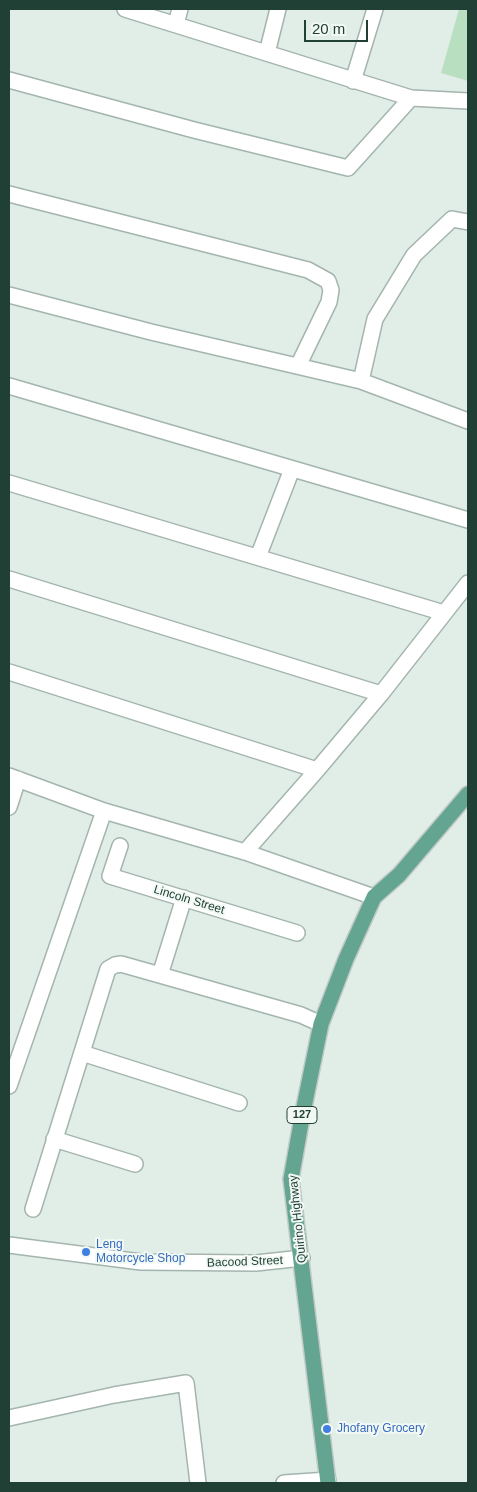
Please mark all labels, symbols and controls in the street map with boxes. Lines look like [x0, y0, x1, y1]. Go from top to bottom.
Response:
scale bar [307, 10, 371, 42]
text: 20 m [312, 20, 345, 37]
street label: Lincoln Street [152, 882, 226, 918]
road number: 127 [287, 1106, 317, 1124]
street label: Quirino Highway [286, 1174, 310, 1264]
place label: Leng Motorcycle Shop [96, 1238, 185, 1266]
marker: Leng Motorcycle Shop [80, 1246, 92, 1258]
street label: Bacood Street [207, 1253, 283, 1271]
place label: Jhofany Grocery [337, 1422, 425, 1436]
marker: Jhofany Grocery [321, 1423, 333, 1435]

